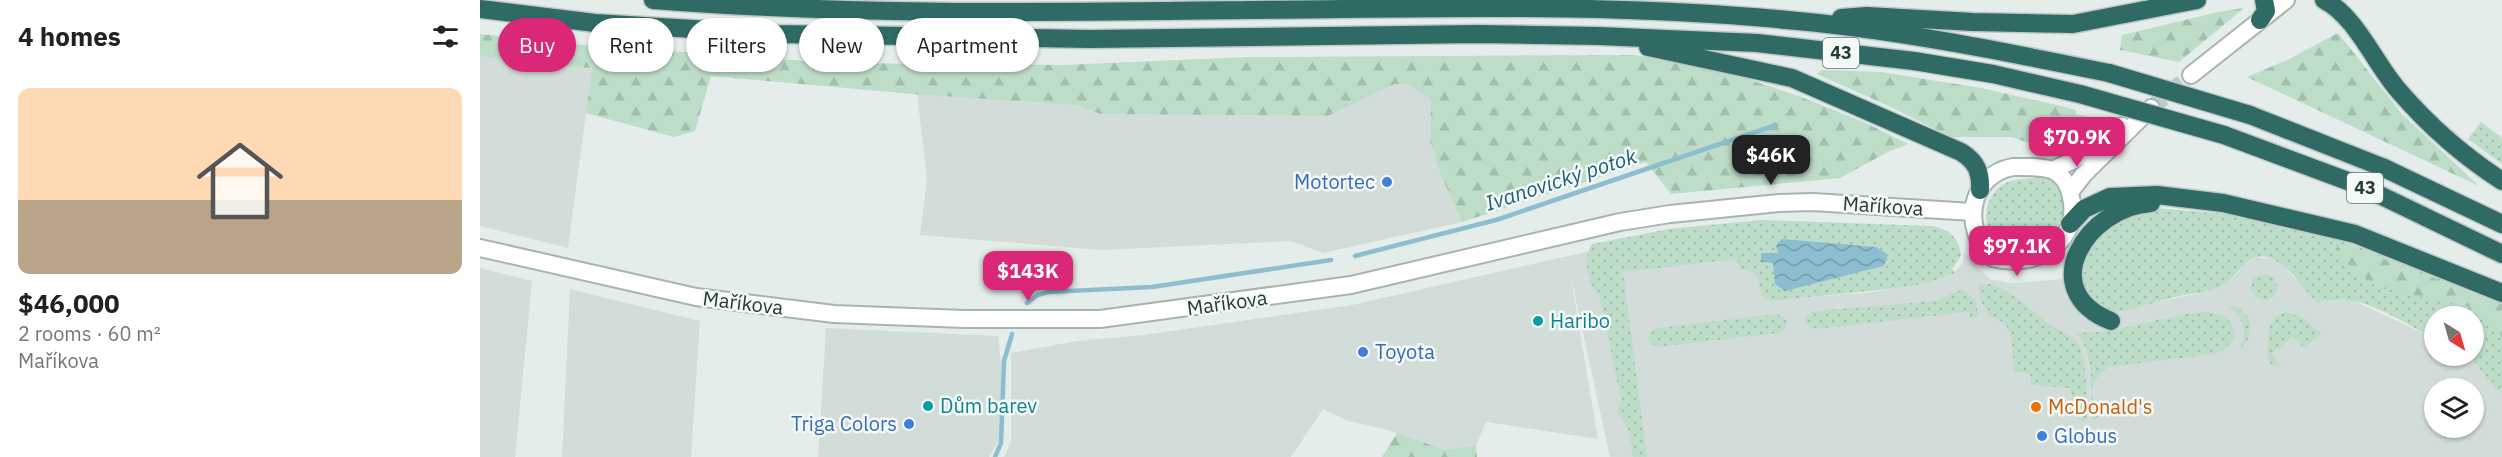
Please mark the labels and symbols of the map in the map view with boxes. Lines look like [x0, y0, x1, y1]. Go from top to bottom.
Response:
road number: 43 [1823, 38, 1859, 68]
pin: $70.9K [2028, 117, 2126, 168]
pin: $46K [1735, 135, 1807, 186]
water label: Ivanovický potok [1481, 141, 1641, 217]
place label: Motortec [1294, 168, 1375, 195]
road number: 43 [2347, 173, 2383, 203]
marker: Motortec [1380, 175, 1394, 189]
street label: Maříkova [1842, 189, 1925, 222]
pin: $97.1K [1968, 226, 2066, 277]
pin: $143K [986, 251, 1070, 302]
street label: Maříkova [1185, 283, 1269, 321]
street label: Maříkova [701, 284, 785, 321]
north arrow [2424, 306, 2484, 366]
place label: Haribo [1550, 307, 1610, 334]
marker: Haribo [1531, 314, 1545, 328]
place label: Toyota [1375, 338, 1435, 365]
marker: Toyota [1356, 345, 1370, 359]
place label: Dům barev [940, 392, 1037, 419]
place label: McDonald's [2048, 393, 2153, 420]
marker: Dům barev [921, 399, 935, 413]
marker: McDonald's [2029, 400, 2043, 414]
place label: Triga Colors [791, 410, 897, 437]
marker: Triga Colors [902, 417, 916, 431]
place label: Globus [2054, 422, 2117, 449]
marker: Globus [2035, 429, 2049, 443]

